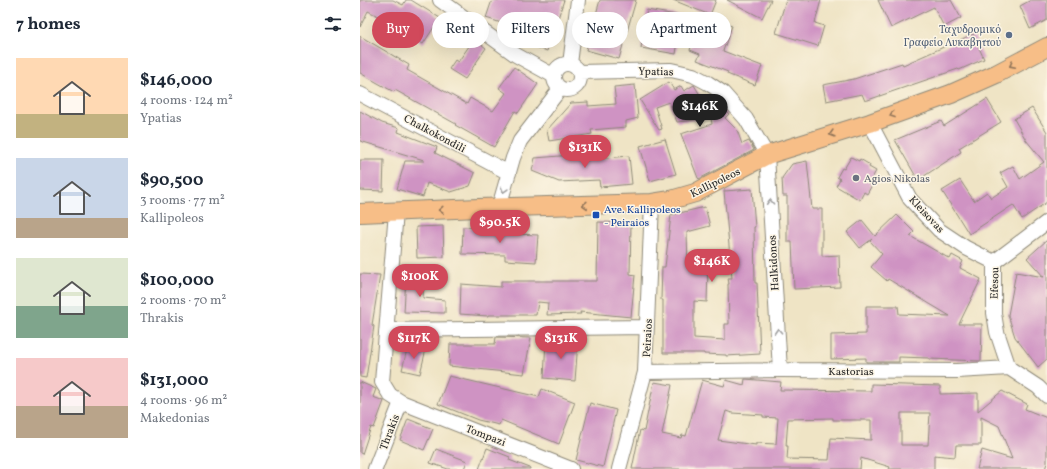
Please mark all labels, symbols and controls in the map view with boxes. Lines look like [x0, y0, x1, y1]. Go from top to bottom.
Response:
chip: Buy [372, 12, 424, 48]
chip: Rent [432, 12, 489, 48]
chip: Filters [497, 12, 564, 48]
chip: New [572, 12, 628, 48]
chip: Apartment [636, 12, 731, 48]
text: 7 homes [16, 13, 81, 36]
icon: filters [322, 13, 344, 35]
place label: Ταχυδρομικό Γραφείο Λυκαβηττού [904, 23, 1001, 51]
marker: Ταχυδρομικό Γραφείο Λυκαβηττού [1004, 30, 1014, 40]
one-way arrow [1009, 60, 1016, 68]
street label: Ypatias [638, 65, 674, 80]
text: $146,000 [140, 69, 213, 92]
icon: home [48, 74, 96, 122]
text: 4 rooms · 124 m² [140, 92, 233, 110]
pin: $146K [672, 94, 728, 128]
text: $146K [682, 98, 718, 116]
text: Ypatias [140, 110, 182, 128]
one-way arrow [889, 111, 896, 119]
street label: Chalkokondili [401, 112, 468, 157]
one-way arrow [829, 129, 836, 138]
pin: $131K [557, 135, 613, 169]
text: $131K [568, 139, 602, 157]
street label: Kallipoleos [688, 165, 743, 202]
text: $90,500 [140, 169, 203, 192]
place label: Agios Nikolas [864, 172, 930, 187]
marker: Agios Nikolas [851, 173, 861, 183]
icon: home [48, 174, 96, 222]
one-way arrow [500, 186, 509, 193]
text: 3 rooms · 77 m² [140, 192, 225, 210]
street label: Kleisovas [905, 193, 947, 237]
one-way arrow [765, 199, 774, 205]
one-way arrow [582, 201, 588, 209]
place label: Ave. Kallipoleos - Peiraios [604, 203, 681, 231]
one-way arrow [438, 205, 444, 214]
text: Kallipoleos [140, 210, 204, 228]
pin: $90.5K [467, 210, 533, 244]
marker: Ave. Kallipoleos - Peiraios [591, 210, 601, 220]
text: $90.5K [479, 214, 521, 232]
street label: Halkidonos [766, 235, 783, 291]
pin: $146K [684, 249, 740, 283]
text: $146K [694, 253, 730, 271]
pin: $100K [392, 264, 448, 298]
street label: Efesou [987, 267, 1004, 299]
text: $100K [401, 268, 439, 286]
text: $100,000 [140, 269, 214, 292]
icon: home [48, 274, 96, 322]
text: 2 rooms · 70 m² [140, 292, 226, 310]
text: Thrakis [140, 310, 184, 328]
street label: Peiraios [640, 318, 657, 358]
pin: $117K [386, 326, 442, 360]
pin: $131K [533, 326, 589, 360]
one-way arrow [773, 328, 782, 334]
text: $117K [397, 330, 431, 348]
text: $131K [544, 330, 578, 348]
street label: Kastorias [828, 365, 874, 380]
text: $131,000 [140, 369, 208, 392]
icon: home [48, 374, 96, 422]
text: 4 rooms · 96 m² [140, 392, 227, 410]
text: Makedonias [140, 410, 210, 428]
street label: Thrakis [377, 412, 404, 452]
street label: Tompazi [463, 422, 508, 451]

